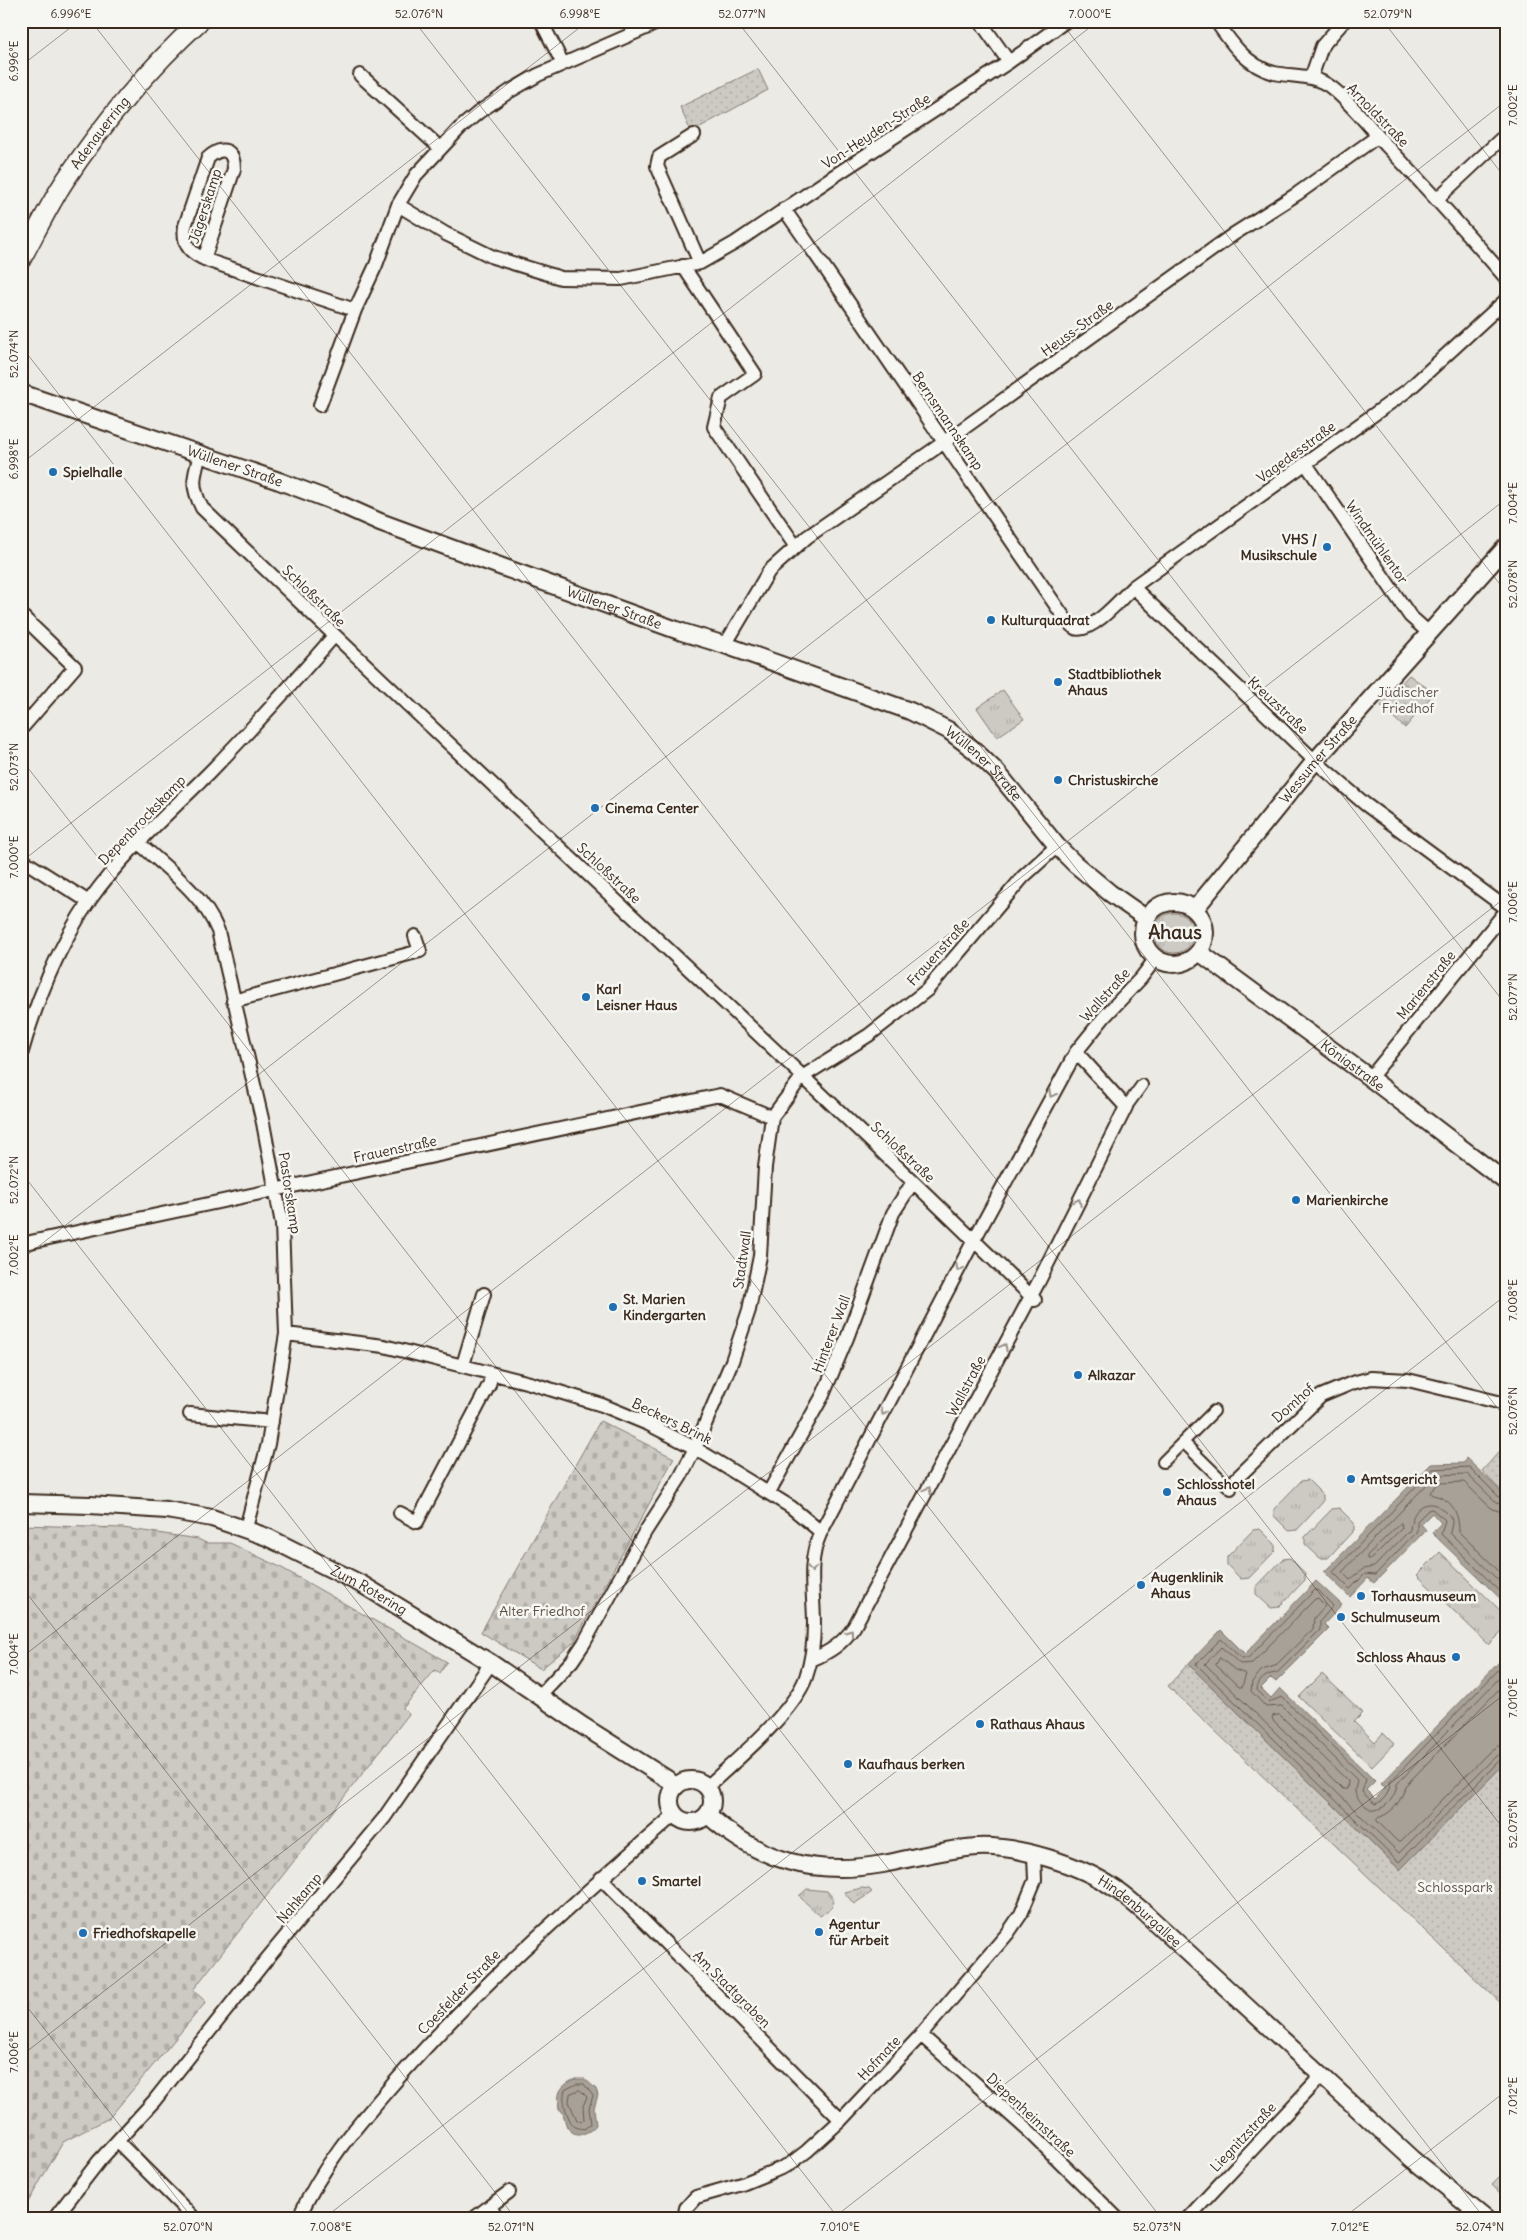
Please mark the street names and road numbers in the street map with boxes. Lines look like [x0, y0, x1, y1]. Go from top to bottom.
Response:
street label: Arnoldstraße [1343, 79, 1413, 151]
street label: Von-Heyden-Straße [818, 89, 934, 173]
street label: Adenauerring [66, 93, 133, 173]
street label: Jägerskamp [184, 166, 226, 246]
street label: Heuss-Straße [1037, 296, 1117, 360]
street label: Bernsmannskamp [908, 368, 988, 474]
street label: Vagedesstraße [1253, 417, 1339, 487]
street label: Wüllener Straße [185, 441, 285, 491]
street label: Windmühlentor [1342, 497, 1413, 587]
street label: Schloßstraße [278, 561, 350, 631]
street label: Wüllener Straße [564, 582, 664, 633]
street label: Kreuzstraße [1244, 672, 1312, 738]
street label: Wessumer Straße [1275, 711, 1361, 807]
street label: Wüllener Straße [942, 722, 1026, 805]
street label: Depenbrockskamp [94, 771, 190, 869]
street label: Schloßstraße [573, 839, 645, 907]
street label: Frauenstraße [903, 915, 973, 989]
street label: Marienstraße [1393, 947, 1459, 1023]
street label: Wallstraße [1076, 964, 1134, 1026]
street label: Königstraße [1317, 1036, 1388, 1095]
street label: Schloßstraße [867, 1118, 939, 1186]
street label: Frauenstraße [352, 1131, 438, 1167]
street label: Pastorskamp [275, 1151, 305, 1235]
street label: Stadtwall [729, 1230, 755, 1290]
street label: Hinterer Wall [808, 1293, 854, 1375]
street label: Wallstraße [942, 1352, 990, 1420]
street label: Domhof [1268, 1379, 1318, 1427]
street label: Beckers Brink [629, 1394, 715, 1448]
street label: Zum Rotering [328, 1561, 410, 1619]
street label: Nahkamp [273, 1869, 325, 1927]
street label: Hindenburgallee [1095, 1871, 1185, 1951]
street label: Coesfelder Straße [414, 1946, 504, 2038]
street label: Am Stadtgraben [689, 1946, 775, 2032]
street label: Hofmate [854, 2032, 904, 2084]
street label: Diepenheimstraße [983, 2069, 1079, 2161]
street label: Liegnitzstraße [1206, 2098, 1280, 2176]

